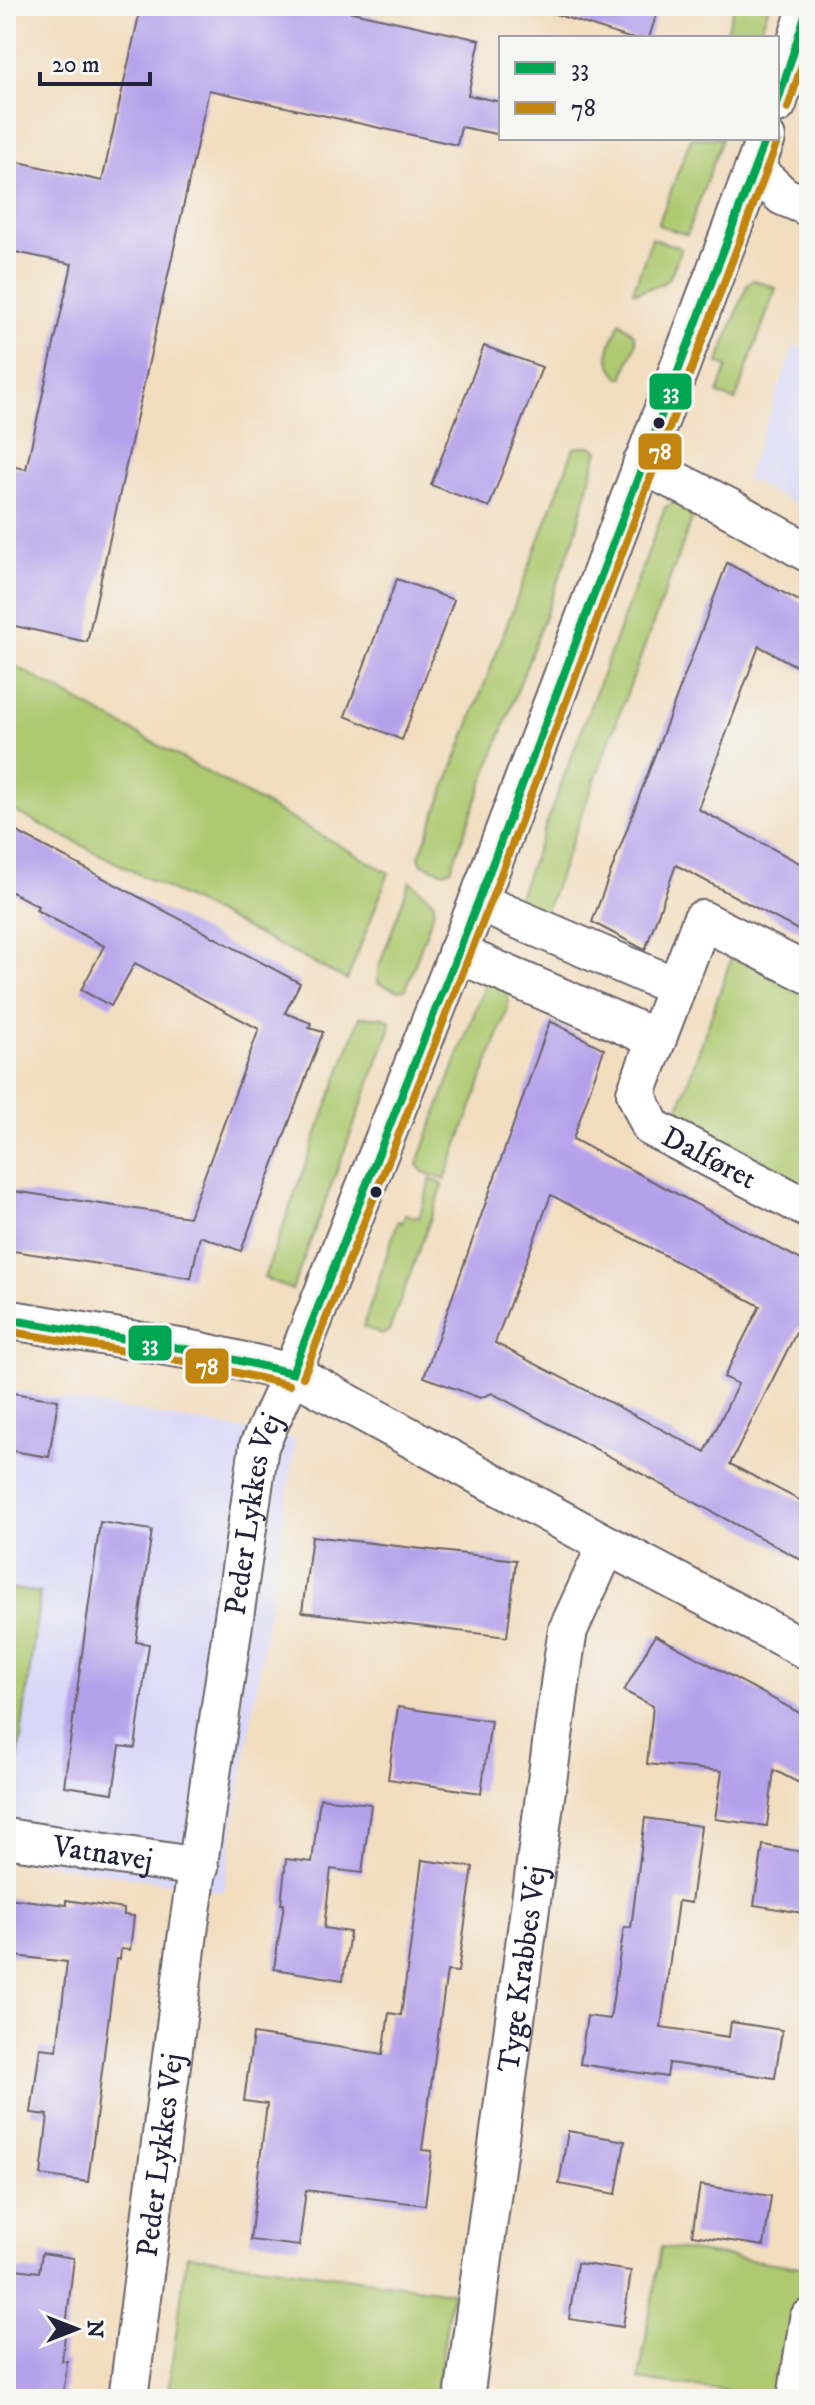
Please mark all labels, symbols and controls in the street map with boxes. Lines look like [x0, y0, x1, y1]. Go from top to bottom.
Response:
scale bar [40, 36, 150, 86]
legend [499, 36, 779, 140]
text: 20 m [52, 50, 100, 80]
text: 33 [571, 54, 589, 84]
text: 78 [571, 94, 596, 124]
line badge: 33 [648, 372, 693, 411]
text: 33 [663, 379, 679, 406]
unlabelled marker [651, 415, 667, 431]
line badge: 78 [637, 432, 683, 471]
text: 78 [649, 439, 671, 466]
street label: Dalføret [655, 1119, 762, 1198]
unlabelled marker [368, 1184, 384, 1200]
line badge: 33 [127, 1324, 173, 1362]
text: 33 [142, 1331, 158, 1358]
line badge: 78 [184, 1347, 230, 1385]
text: 78 [196, 1354, 218, 1381]
street label: Peder Lykkes Vej [218, 1408, 291, 1618]
street label: Vatnavej [49, 1828, 155, 1880]
street label: Tyge Krabbes Vej [491, 1863, 555, 2075]
street label: Peder Lykkes Vej [129, 2051, 192, 2259]
north arrow [36, 2289, 116, 2369]
text: N [81, 2320, 108, 2338]

